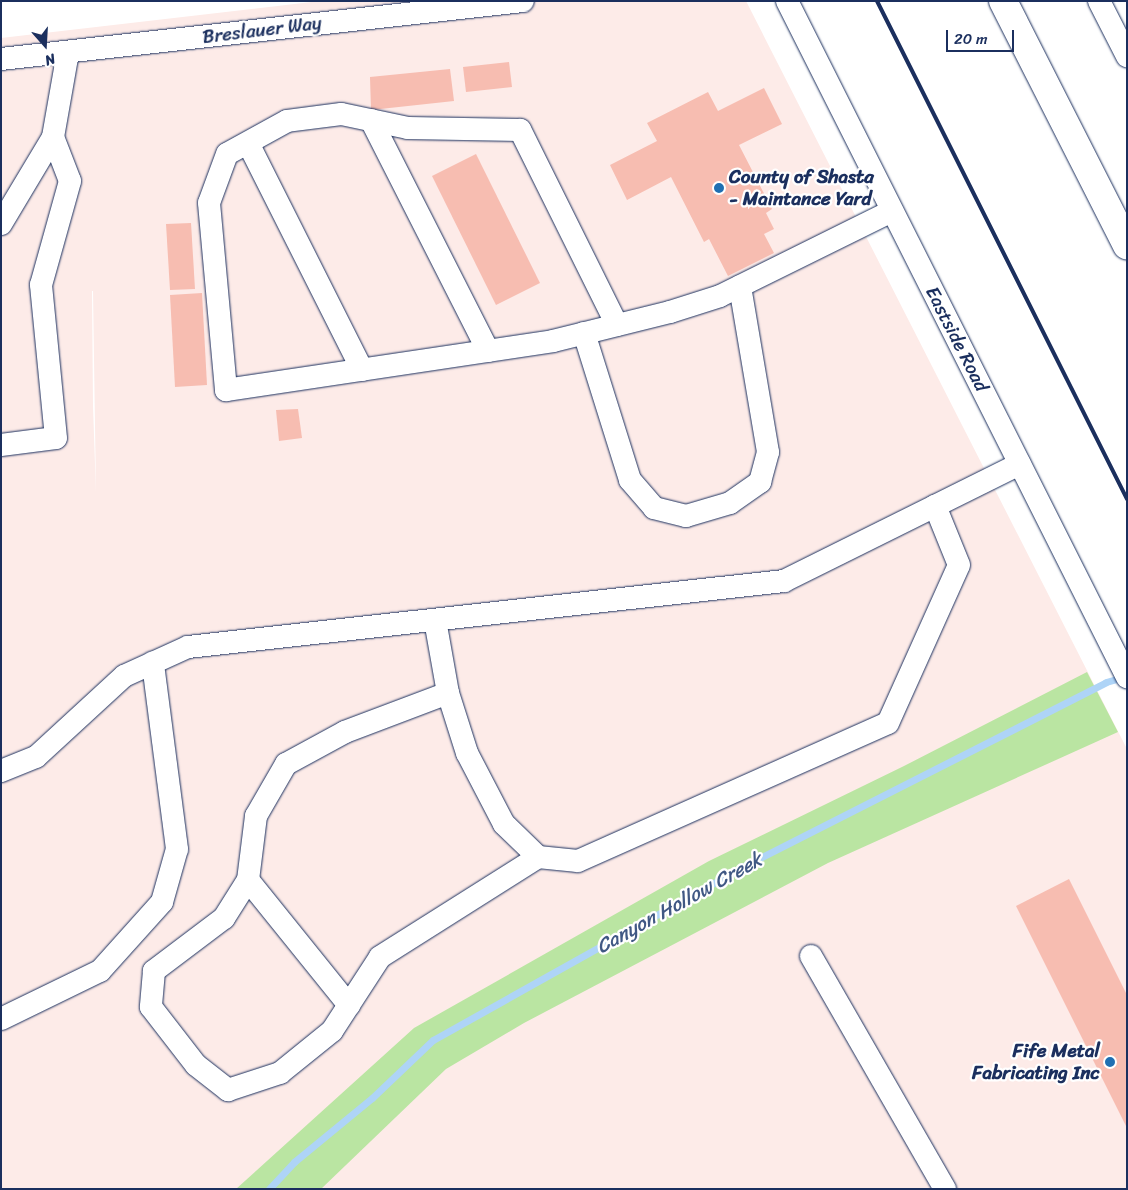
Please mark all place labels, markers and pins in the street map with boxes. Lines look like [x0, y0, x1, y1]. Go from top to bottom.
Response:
place label: County of Shasta - Maintance Yard [729, 166, 874, 210]
marker: County of Shasta - Maintance Yard [713, 182, 725, 194]
place label: Fife Metal Fabricating Inc [972, 1040, 1100, 1084]
marker: Fife Metal Fabricating Inc [1104, 1056, 1116, 1068]

